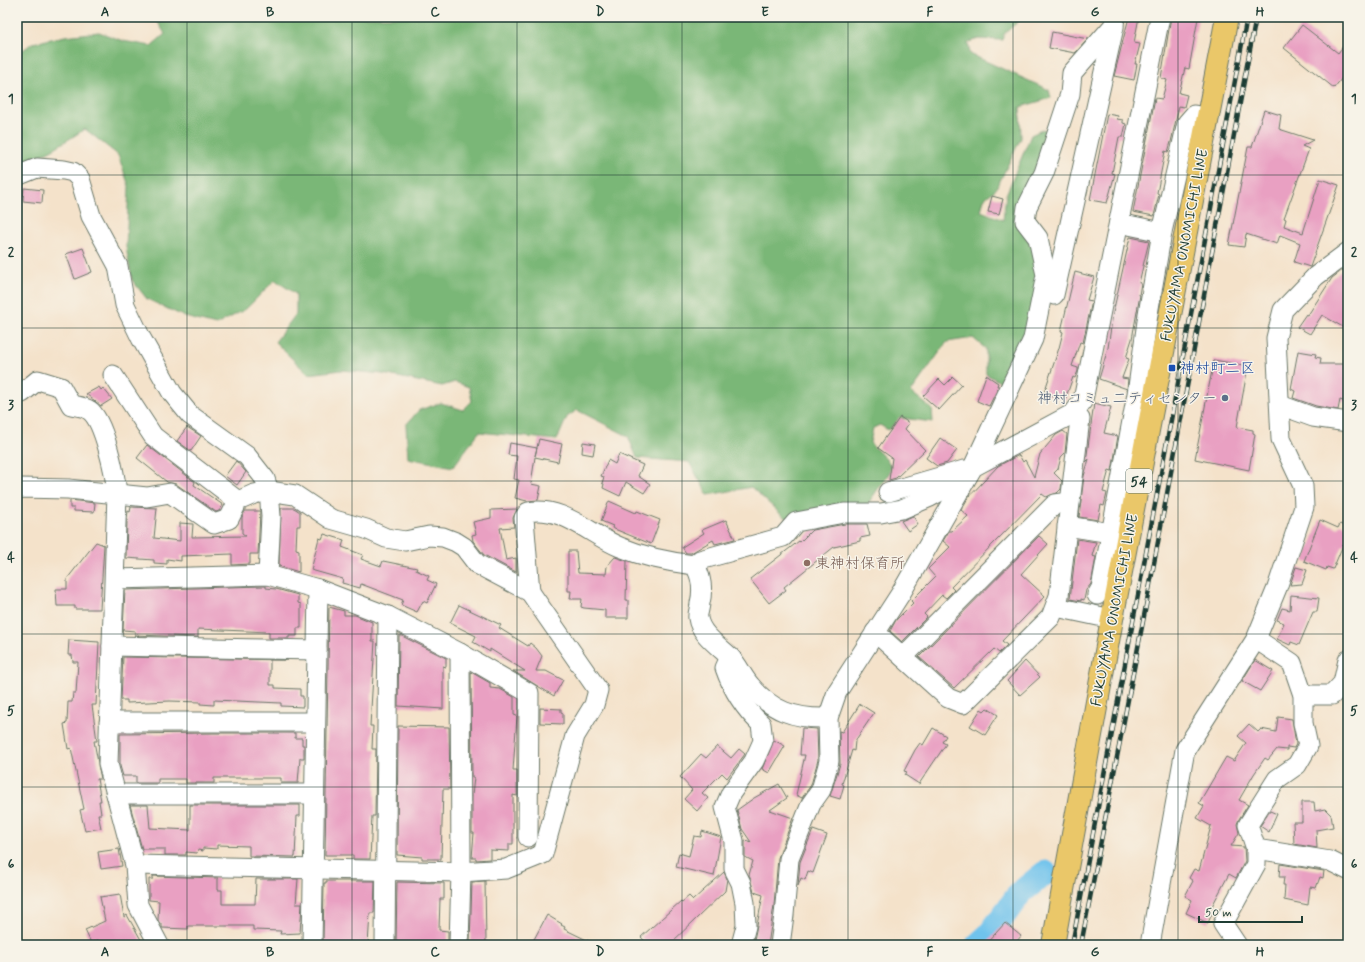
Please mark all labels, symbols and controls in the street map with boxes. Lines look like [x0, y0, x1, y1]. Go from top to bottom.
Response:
text: A [101, 4, 109, 21]
text: B [266, 4, 275, 21]
text: C [430, 4, 440, 21]
text: D [596, 4, 605, 21]
text: E [761, 4, 769, 21]
text: F [927, 4, 934, 21]
text: G [1091, 4, 1100, 21]
text: H [1256, 4, 1265, 21]
text: 1 [8, 91, 14, 108]
text: 1 [1351, 91, 1357, 108]
street label: FUKUYAMA ONOMICHI LINE [1156, 147, 1214, 343]
text: 2 [8, 244, 15, 261]
text: 2 [1351, 244, 1358, 261]
place label: 神村町二区 [1180, 359, 1255, 379]
marker: 神村町二区 [1167, 363, 1177, 373]
place label: 神村コミュ二ティセンター [1038, 389, 1217, 409]
marker: 神村コミュ二ティセンター [1220, 393, 1230, 403]
text: 3 [8, 397, 14, 414]
text: 3 [1351, 397, 1357, 414]
road number: 54 [1126, 469, 1152, 493]
street label: FUKUYAMA ONOMICHI LINE [1086, 512, 1144, 708]
text: 4 [7, 550, 15, 567]
text: 4 [1350, 550, 1358, 567]
place label: 東神村保育所 [815, 554, 905, 574]
marker: 東神村保育所 [802, 558, 812, 568]
text: 5 [7, 703, 15, 720]
text: 5 [1350, 703, 1358, 720]
text: 6 [8, 856, 15, 873]
text: 6 [1351, 856, 1358, 873]
scale bar [1199, 898, 1302, 924]
text: 50 m [1205, 905, 1232, 921]
text: A [101, 944, 109, 961]
text: B [266, 944, 275, 961]
text: C [430, 944, 440, 961]
text: D [596, 944, 605, 961]
text: E [761, 944, 769, 961]
text: F [927, 944, 934, 961]
text: G [1091, 944, 1100, 961]
text: H [1256, 944, 1265, 961]

